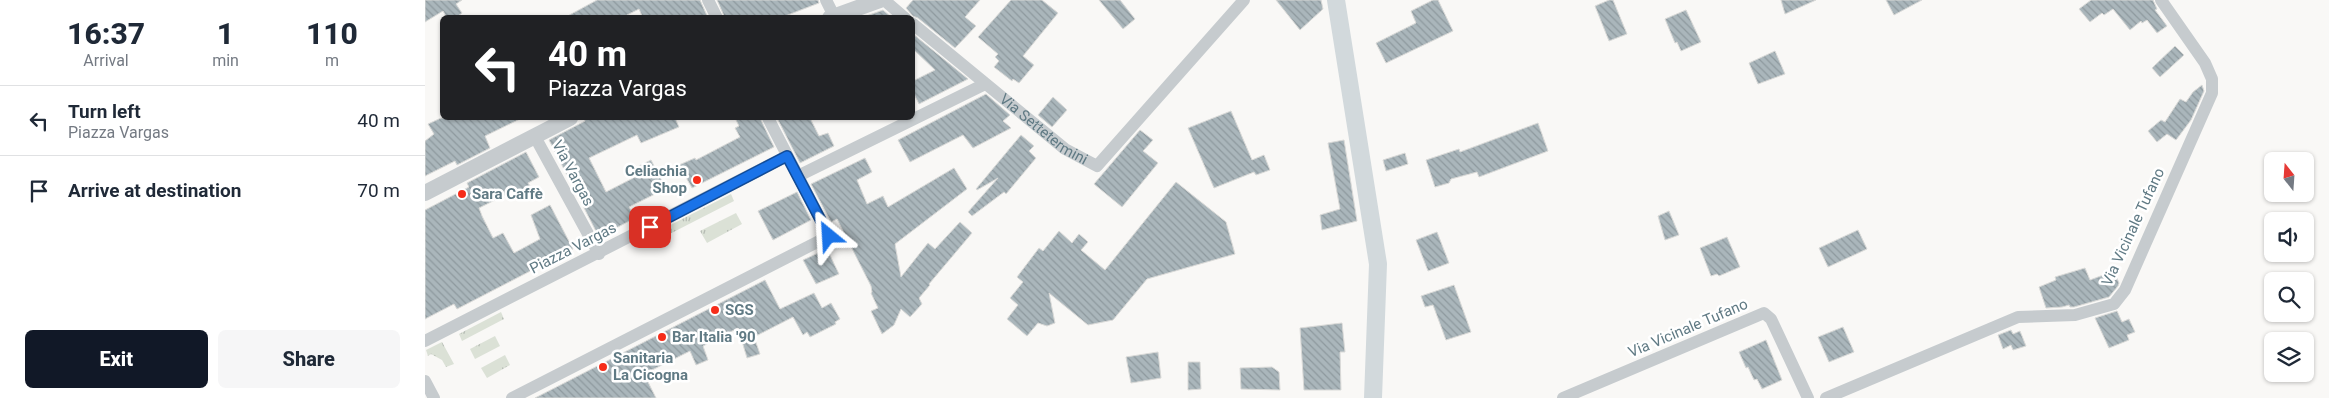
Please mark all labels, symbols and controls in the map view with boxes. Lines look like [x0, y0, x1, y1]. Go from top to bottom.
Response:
text: 16:37 [67, 16, 145, 51]
text: 1 [217, 16, 234, 51]
text: 110 [306, 16, 358, 51]
text: 40 m [548, 34, 627, 75]
icon: left [465, 35, 530, 100]
text: Arrival [83, 51, 129, 70]
text: min [212, 51, 239, 70]
text: m [325, 51, 339, 70]
text: Piazza Vargas [548, 76, 687, 101]
street label: Via Settetermini [996, 90, 1091, 168]
text: Turn left [68, 100, 141, 123]
icon: left [25, 107, 53, 135]
text: 40 m [357, 109, 400, 132]
text: Piazza Vargas [68, 123, 169, 142]
street label: Via Vargas [548, 137, 598, 209]
north arrow [2264, 152, 2314, 202]
map controls [2264, 152, 2314, 382]
place label: Celiachia Shop [625, 162, 687, 197]
street label: Via Vicinale Tufano [2098, 165, 2168, 289]
marker: Celiachia Shop [691, 174, 703, 186]
icon: arrive [25, 177, 53, 205]
text: Arrive at destination [68, 179, 241, 202]
text: 70 m [357, 179, 400, 202]
place label: Sara Caffè [472, 185, 543, 203]
marker: Sara Caffè [456, 188, 468, 200]
pin [629, 206, 671, 248]
position arrow [802, 209, 854, 261]
button: sound [2264, 212, 2314, 262]
icon: arrive [636, 213, 664, 241]
street label: Piazza Vargas [527, 218, 619, 278]
button: search [2264, 272, 2314, 322]
street label: Via Vicinale Tufano [1626, 295, 1750, 361]
place label: SGS [725, 301, 754, 319]
marker: SGS [709, 304, 721, 316]
place label: Bar Italia '90 [672, 328, 756, 346]
button: Exit [25, 330, 208, 388]
button: Share [218, 330, 400, 388]
marker: Bar Italia '90 [656, 331, 668, 343]
button: layers [2264, 332, 2314, 382]
place label: Sanitaria La Cicogna [613, 349, 688, 384]
marker: Sanitaria La Cicogna [597, 361, 609, 373]

